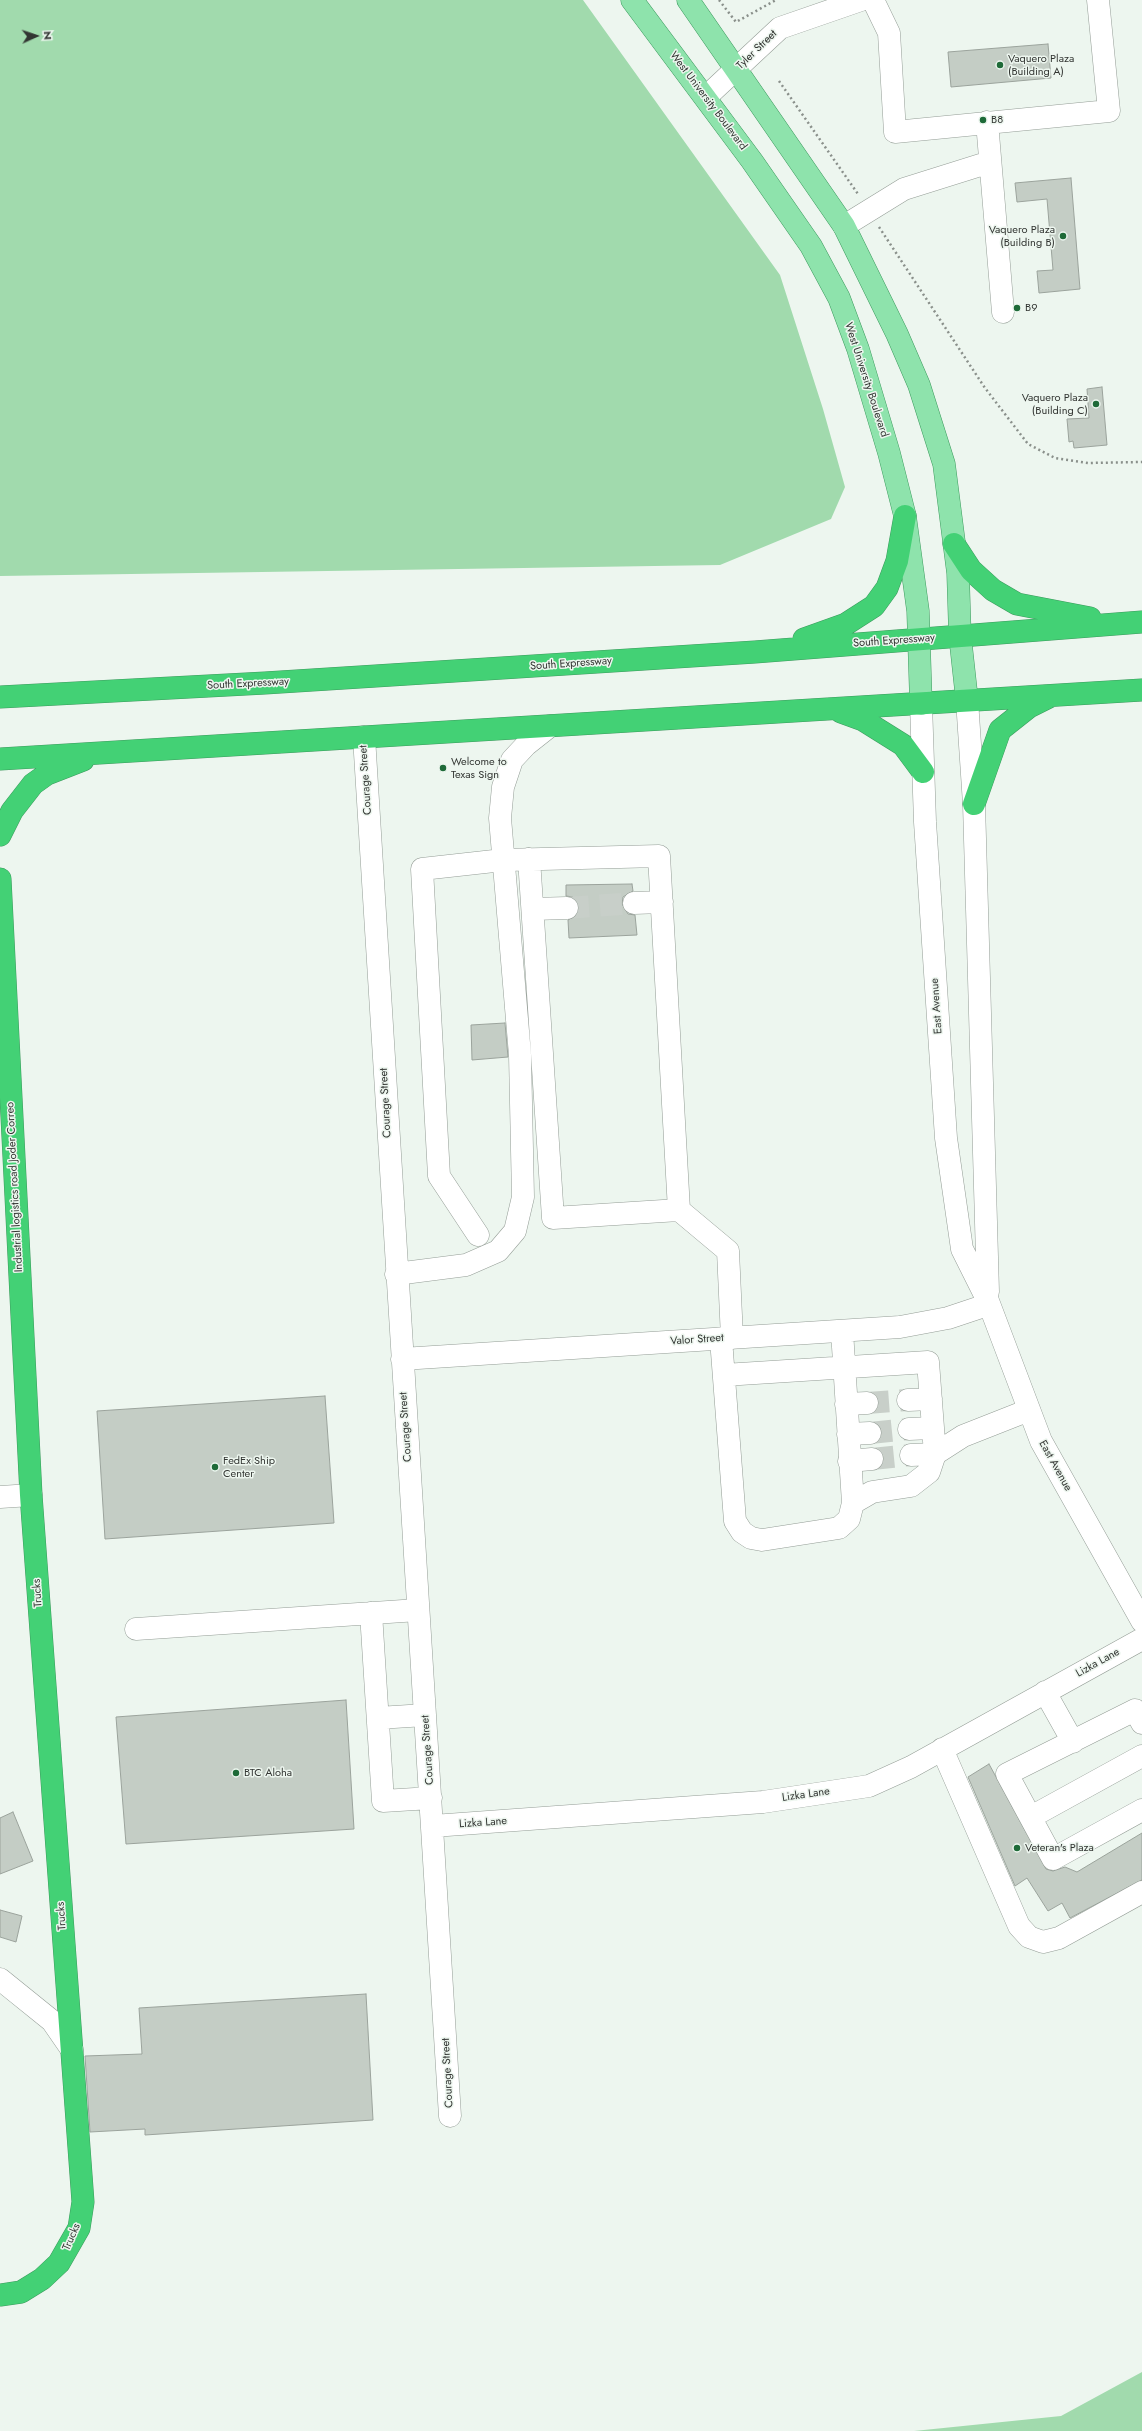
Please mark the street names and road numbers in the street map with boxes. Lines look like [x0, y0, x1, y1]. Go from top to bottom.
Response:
street label: Tyler Street [734, 27, 780, 73]
street label: West University Boulevard [667, 49, 749, 153]
street label: West University Boulevard [841, 321, 891, 439]
street label: South Expressway [853, 632, 935, 650]
street label: South Expressway [530, 655, 612, 673]
street label: South Expressway [207, 675, 289, 693]
street label: Courage Street [357, 745, 375, 815]
street label: East Avenue [928, 978, 946, 1034]
street label: Courage Street [378, 1068, 394, 1138]
street label: Industrial logistics road Joder Correo [4, 1101, 26, 1273]
street label: Valor Street [670, 1332, 724, 1348]
street label: Courage Street [397, 1392, 415, 1462]
street label: East Avenue [1036, 1438, 1074, 1494]
street label: Trucks [30, 1578, 46, 1608]
street label: Lizka Lane [1074, 1646, 1122, 1680]
street label: Courage Street [419, 1715, 437, 1785]
street label: Lizka Lane [781, 1785, 831, 1805]
street label: Lizka Lane [459, 1815, 507, 1831]
street label: Trucks [54, 1901, 70, 1931]
street label: Courage Street [440, 2038, 456, 2108]
street label: Trucks [60, 2221, 84, 2253]

